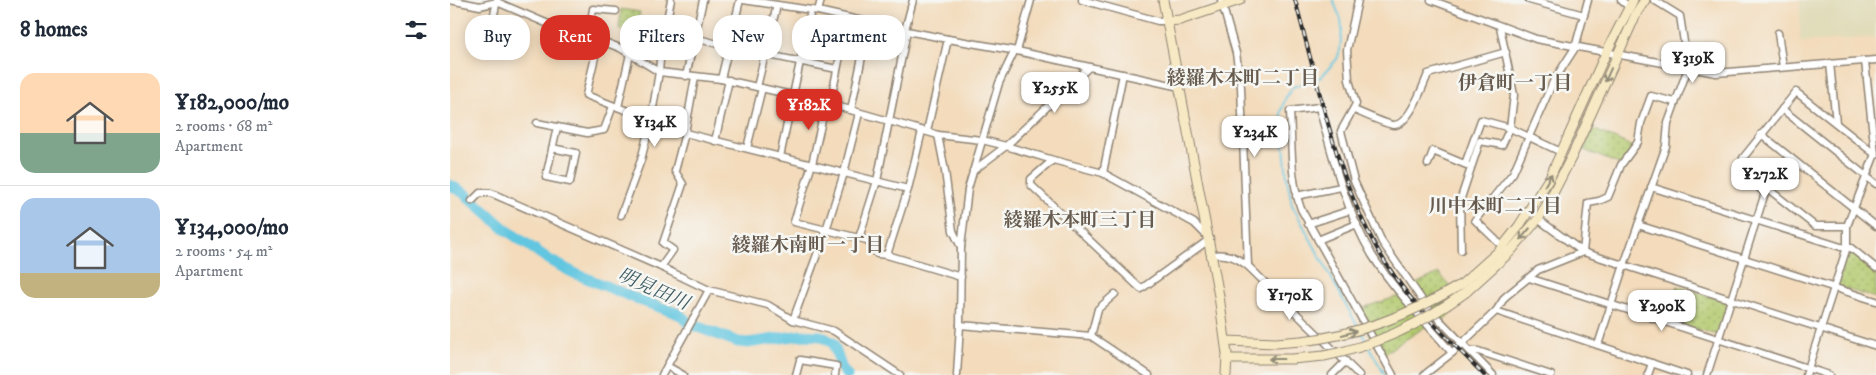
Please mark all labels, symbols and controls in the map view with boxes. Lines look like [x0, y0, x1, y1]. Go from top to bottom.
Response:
chip: Buy [465, 15, 530, 60]
chip: Rent [540, 15, 610, 60]
chip: Filters [620, 15, 703, 60]
chip: New [713, 15, 782, 60]
chip: Apartment [792, 15, 905, 60]
icon: filters [402, 16, 430, 44]
text: 8 homes [20, 17, 88, 43]
pin: ¥319K [1658, 42, 1728, 84]
text: ¥319K [1672, 48, 1714, 68]
district label: 綾羅木本町二丁目 [1167, 67, 1319, 90]
one-way arrow [1603, 67, 1613, 82]
pin: ¥255K [1020, 72, 1090, 114]
district label: 伊倉町一丁目 [1458, 72, 1572, 95]
text: ¥255K [1032, 78, 1078, 98]
pin: ¥182K [774, 88, 844, 131]
text: ¥182,000/mo [175, 90, 289, 116]
icon: home [60, 93, 120, 153]
text: ¥182K [787, 95, 831, 115]
pin: ¥134K [620, 106, 690, 148]
text: ¥134K [633, 112, 677, 132]
text: 2 rooms · 68 m² [175, 116, 272, 136]
pin: ¥234K [1220, 116, 1290, 158]
text: ¥234K [1232, 122, 1278, 142]
text: Apartment [175, 136, 243, 156]
pin: ¥272K [1730, 158, 1800, 200]
text: ¥272K [1742, 164, 1788, 184]
one-way arrow [1544, 173, 1553, 188]
district label: 川中本町二丁目 [1428, 195, 1562, 218]
district label: 綾羅木本町三丁目 [1004, 209, 1156, 232]
text: ¥134,000/mo [175, 215, 288, 241]
icon: home [60, 218, 120, 278]
one-way arrow [1520, 227, 1531, 240]
district label: 綾羅木南町一丁目 [732, 234, 884, 257]
text: 2 rooms · 54 m² [175, 241, 272, 261]
text: Apartment [175, 261, 243, 281]
water label: 明見田川 [614, 263, 695, 316]
pin: ¥170K [1255, 278, 1325, 321]
text: ¥170K [1268, 285, 1312, 305]
pin: ¥290K [1627, 290, 1697, 332]
text: ¥290K [1639, 296, 1685, 316]
one-way arrow [1341, 328, 1357, 338]
one-way arrow [1268, 354, 1284, 364]

